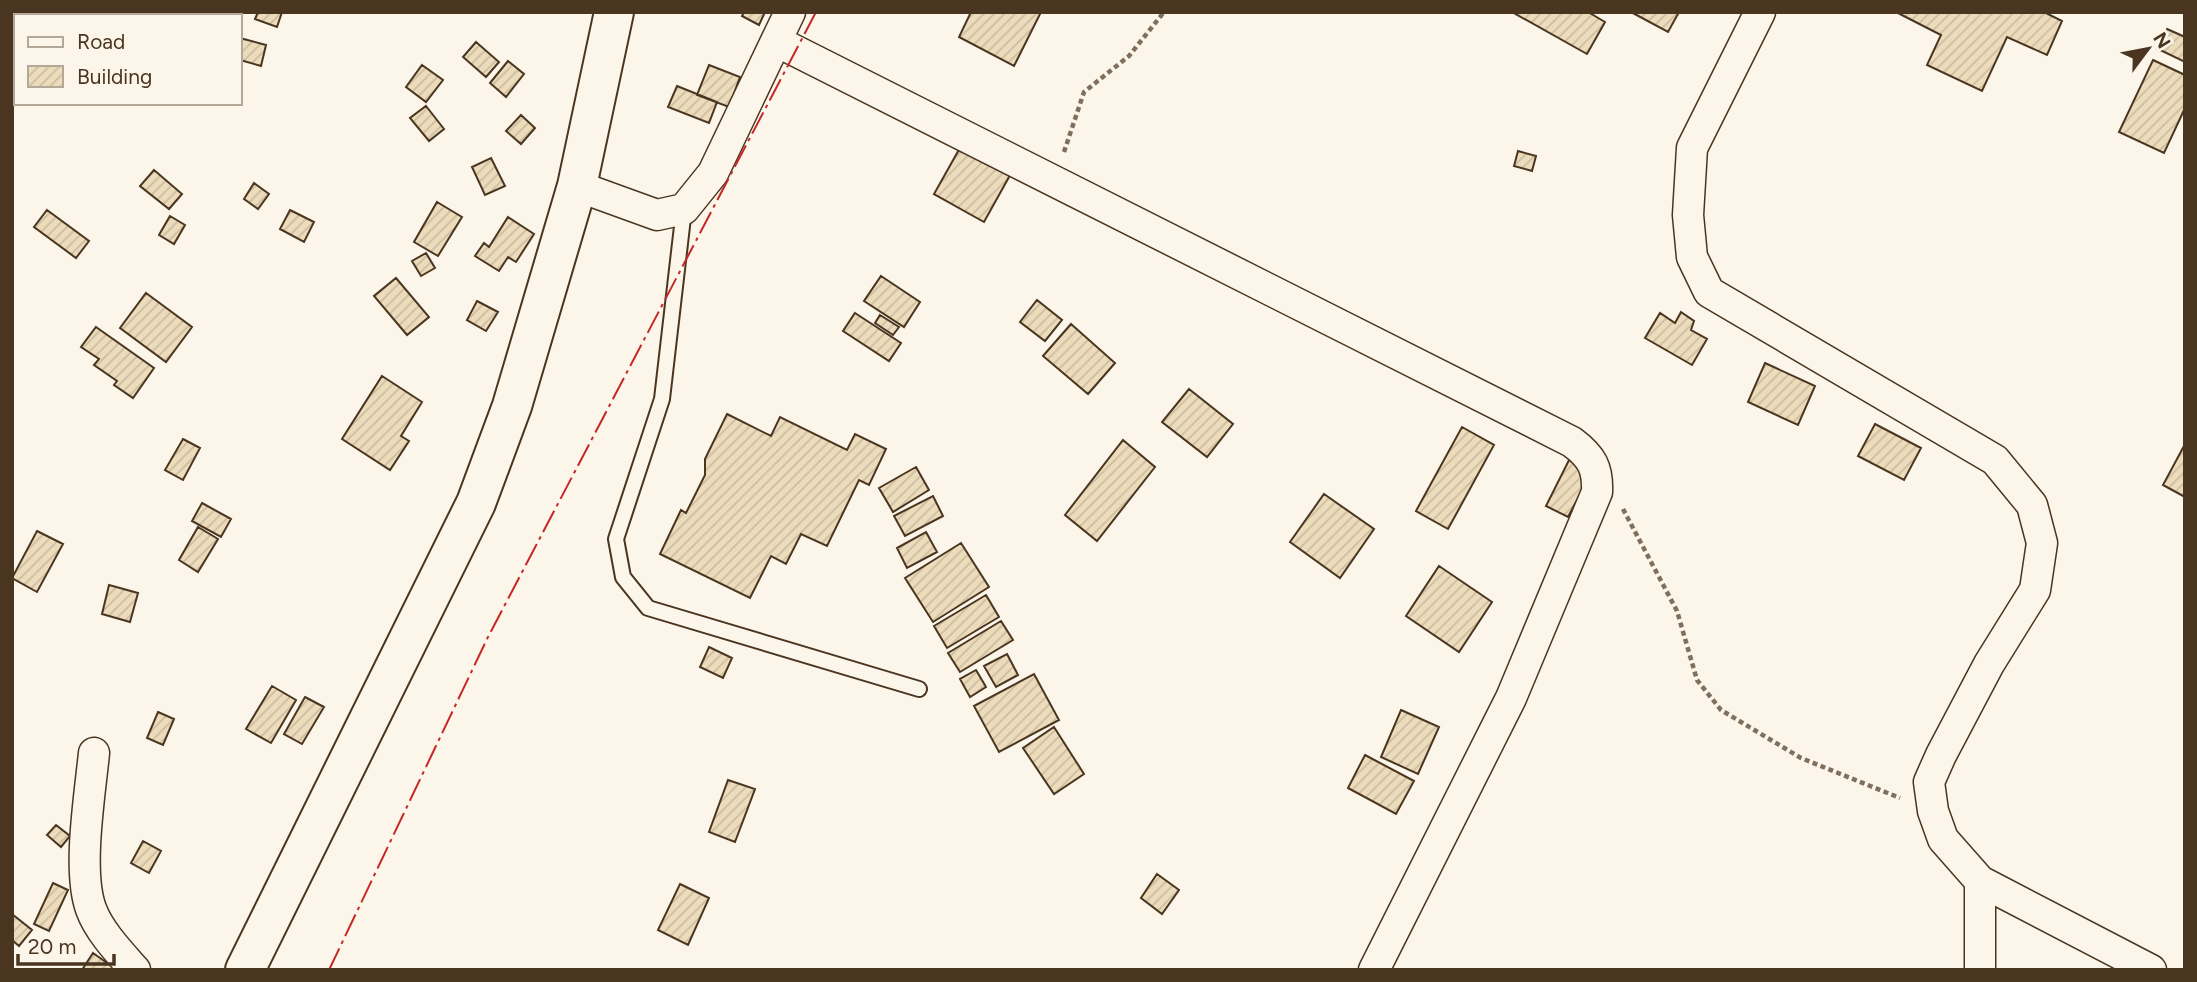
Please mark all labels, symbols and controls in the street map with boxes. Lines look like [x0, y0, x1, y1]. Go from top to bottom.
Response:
legend [14, 14, 242, 105]
north arrow [2113, 14, 2183, 84]
text: N [2148, 28, 2176, 53]
text: Road [77, 29, 125, 54]
text: Building [77, 64, 152, 89]
scale bar [18, 922, 114, 966]
text: 20 m [28, 934, 76, 959]

